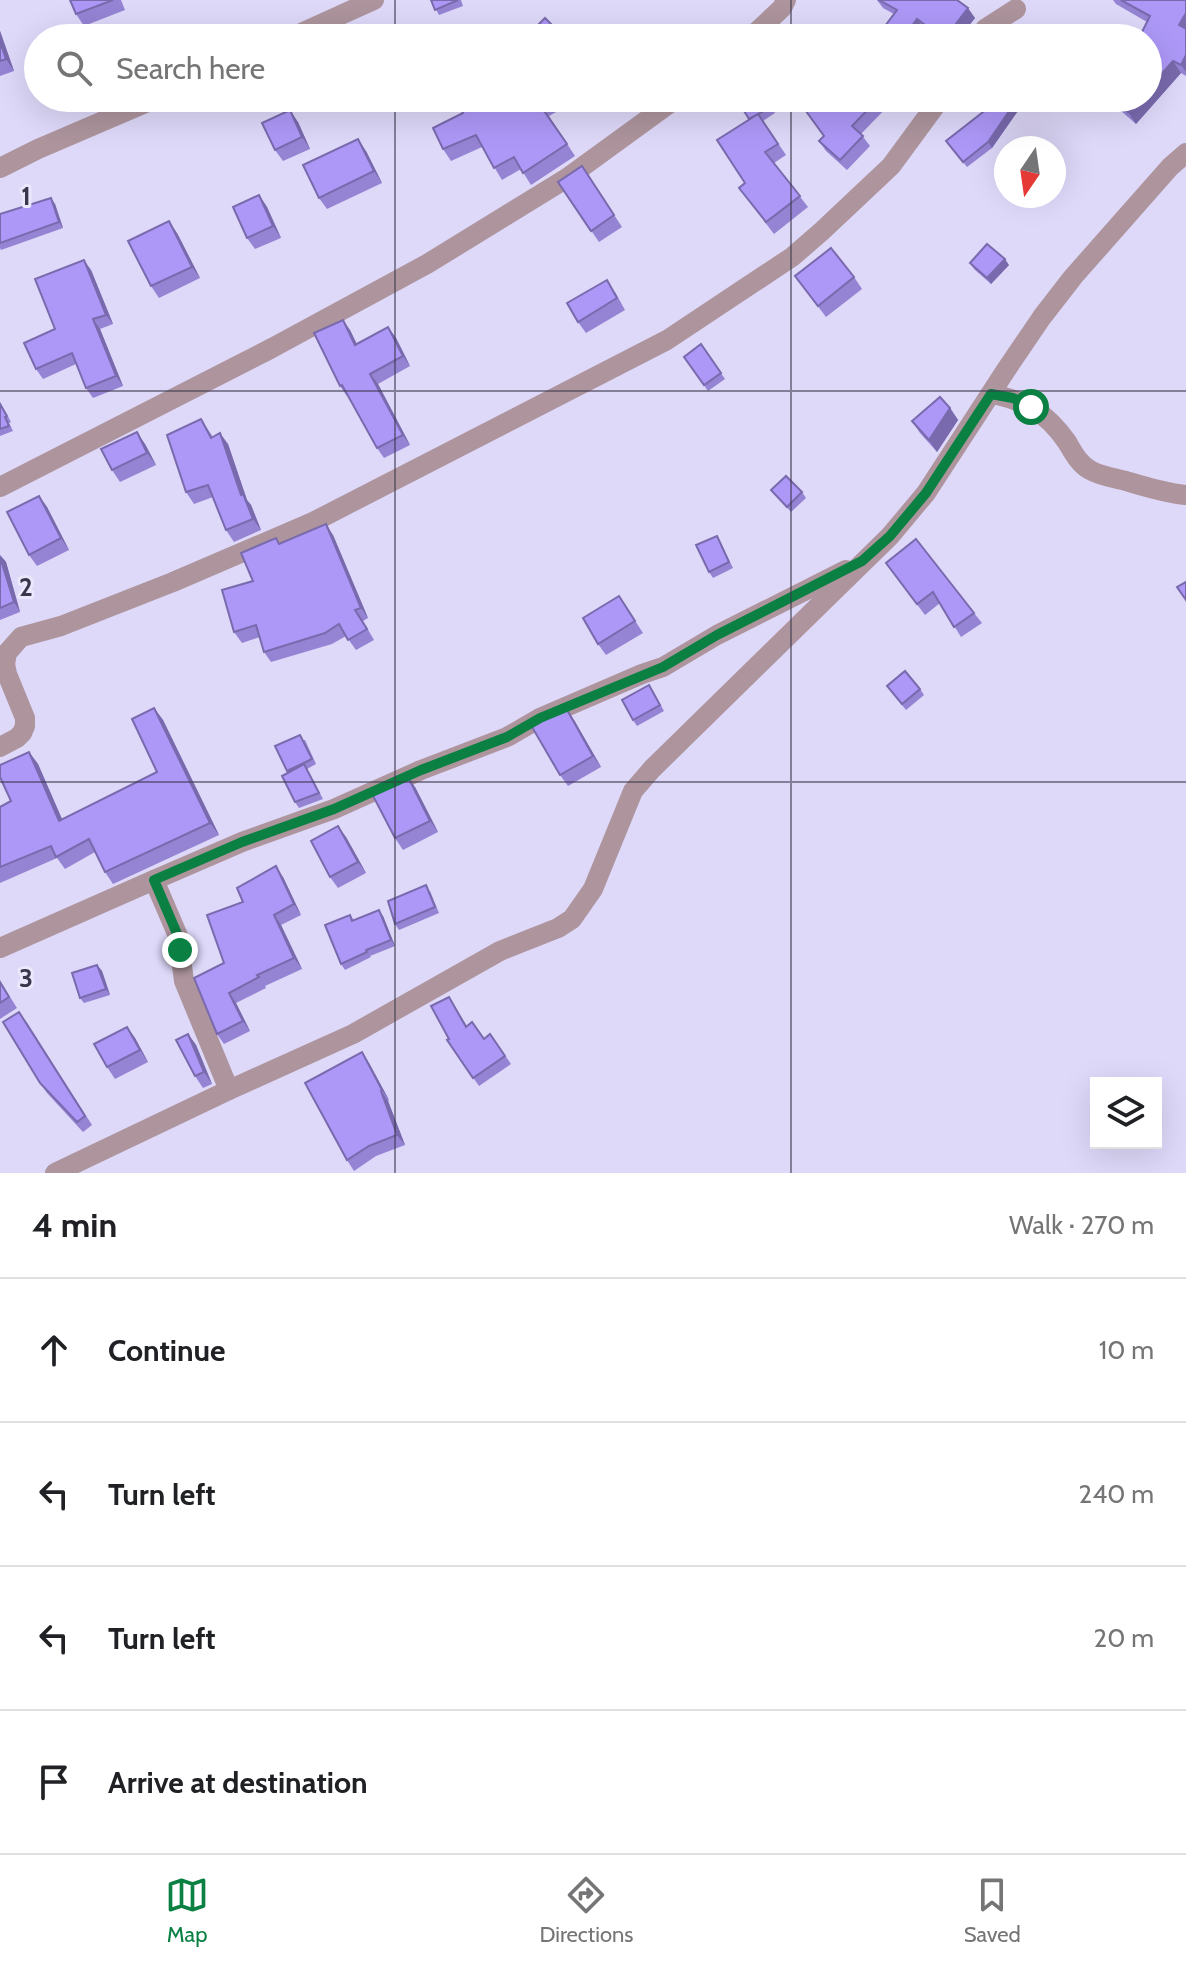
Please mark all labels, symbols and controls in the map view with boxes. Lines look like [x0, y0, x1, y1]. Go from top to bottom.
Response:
search box [24, 24, 1162, 112]
icon: search [52, 46, 96, 90]
text: Search here [116, 50, 265, 87]
north arrow [994, 136, 1066, 208]
text: 1 [21, 180, 31, 212]
route start [1013, 389, 1049, 425]
text: 2 [19, 571, 33, 603]
route end [162, 932, 198, 968]
text: 3 [19, 962, 33, 994]
map controls [1090, 1077, 1162, 1149]
button: layers [1090, 1077, 1162, 1149]
text: 4 min [32, 1204, 117, 1246]
text: Walk · 270 m [1009, 1209, 1154, 1241]
icon: ahead [32, 1328, 76, 1372]
text: Continue [108, 1332, 225, 1369]
text: 10 m [1099, 1334, 1154, 1366]
icon: left [32, 1472, 76, 1516]
text: Turn left [108, 1476, 216, 1513]
text: 240 m [1079, 1478, 1154, 1510]
icon: left [32, 1616, 76, 1660]
text: Turn left [108, 1620, 216, 1657]
text: 20 m [1094, 1622, 1154, 1654]
icon: arrive [32, 1760, 76, 1804]
text: Arrive at destination [108, 1764, 368, 1801]
tab: Map [165, 1873, 209, 1948]
tab: Directions [539, 1873, 633, 1948]
tab: Saved [964, 1873, 1021, 1948]

